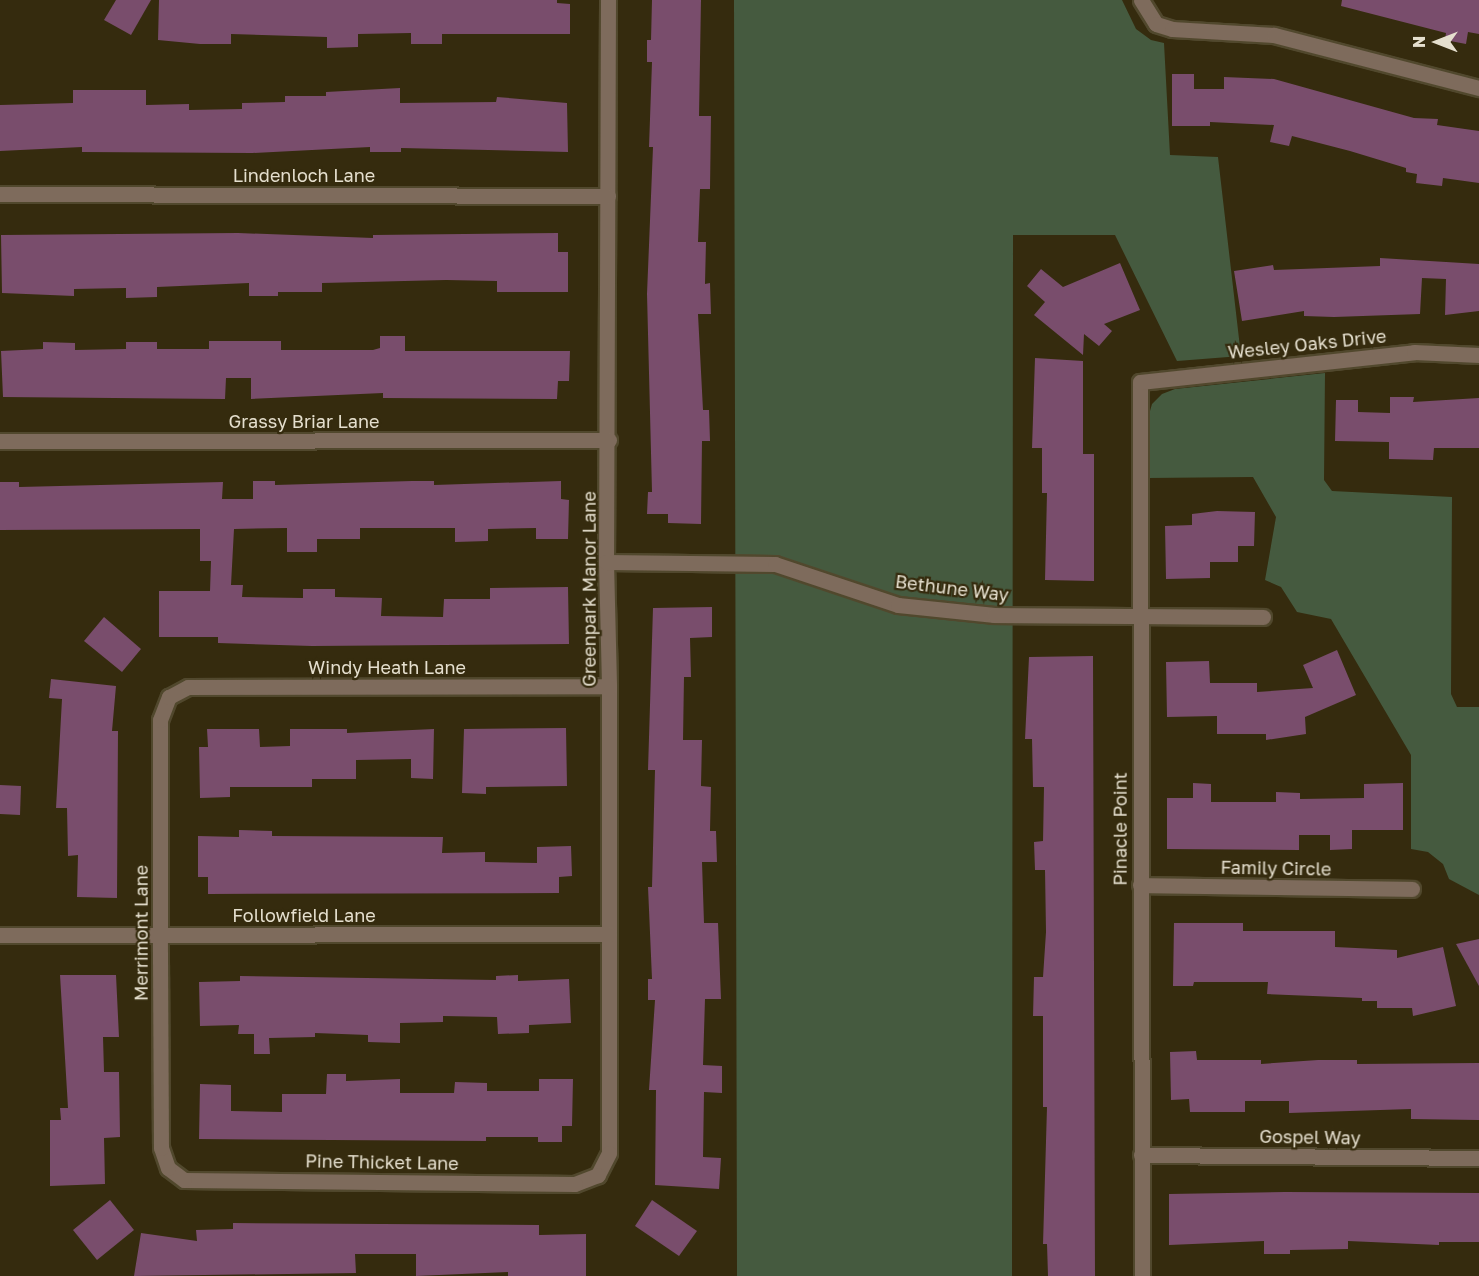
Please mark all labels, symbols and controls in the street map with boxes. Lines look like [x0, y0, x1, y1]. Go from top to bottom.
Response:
north arrow [1407, 12, 1467, 72]
text: N [1409, 36, 1429, 48]
street label: Lindenloch Lane [233, 164, 375, 186]
street label: Wesley Oaks Drive [1227, 325, 1387, 363]
street label: Grassy Briar Lane [228, 410, 380, 432]
street label: Greenpark Manor Lane [578, 491, 600, 687]
street label: Bethune Way [894, 570, 1010, 606]
street label: Windy Heath Lane [308, 656, 466, 678]
street label: Pinacle Point [1109, 772, 1131, 886]
street label: Family Circle [1220, 856, 1332, 880]
street label: Merrimont Lane [130, 865, 152, 1001]
street label: Followfield Lane [232, 904, 376, 926]
street label: Gospel Way [1259, 1125, 1361, 1149]
street label: Pine Thicket Lane [305, 1150, 459, 1174]

